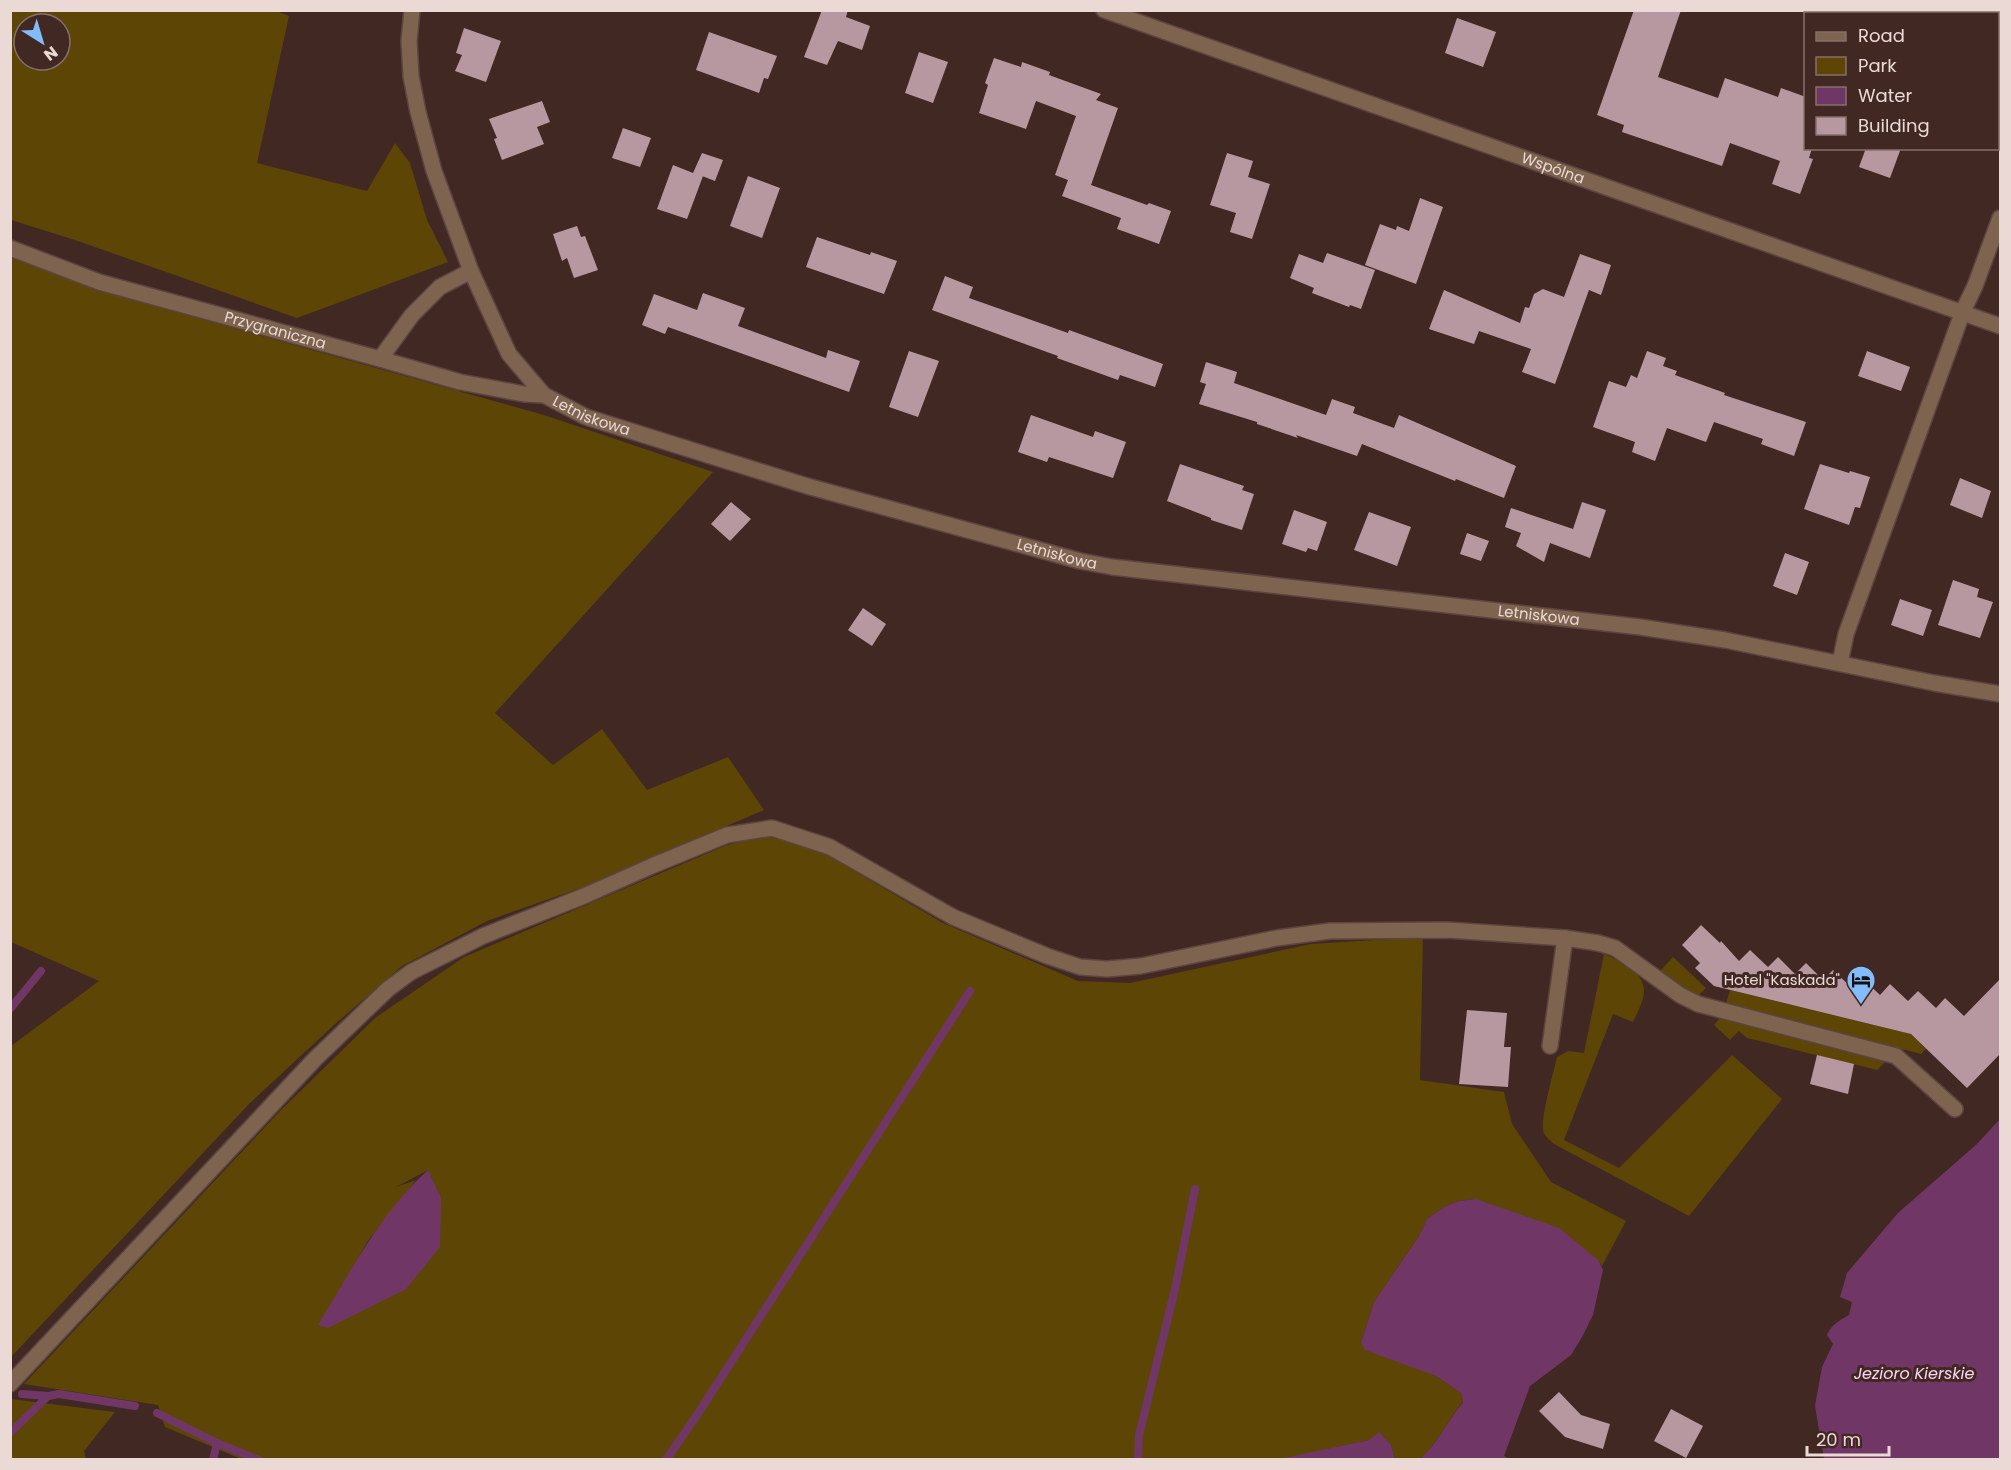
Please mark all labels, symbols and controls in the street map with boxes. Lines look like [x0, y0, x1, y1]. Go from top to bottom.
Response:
north arrow [12, 12, 72, 72]
legend [1804, 12, 1999, 150]
text: Road [1858, 23, 1905, 48]
text: N [39, 41, 62, 66]
text: Park [1858, 53, 1897, 78]
text: Water [1858, 83, 1912, 108]
text: Building [1858, 113, 1930, 138]
street label: Wspólna [1519, 147, 1588, 189]
street label: Przygraniczna [222, 306, 329, 354]
street label: Letniskowa [549, 390, 633, 440]
street label: Letniskowa [1015, 533, 1099, 574]
street label: Letniskowa [1497, 600, 1581, 630]
hotel icon: Hotel "Kaskada" [1845, 964, 1877, 1006]
place label: Hotel "Kaskada" [1724, 969, 1840, 990]
water label: Jezioro Kierskie [1854, 1362, 1974, 1385]
scale bar [1807, 1419, 1890, 1457]
text: 20 m [1816, 1427, 1861, 1452]

